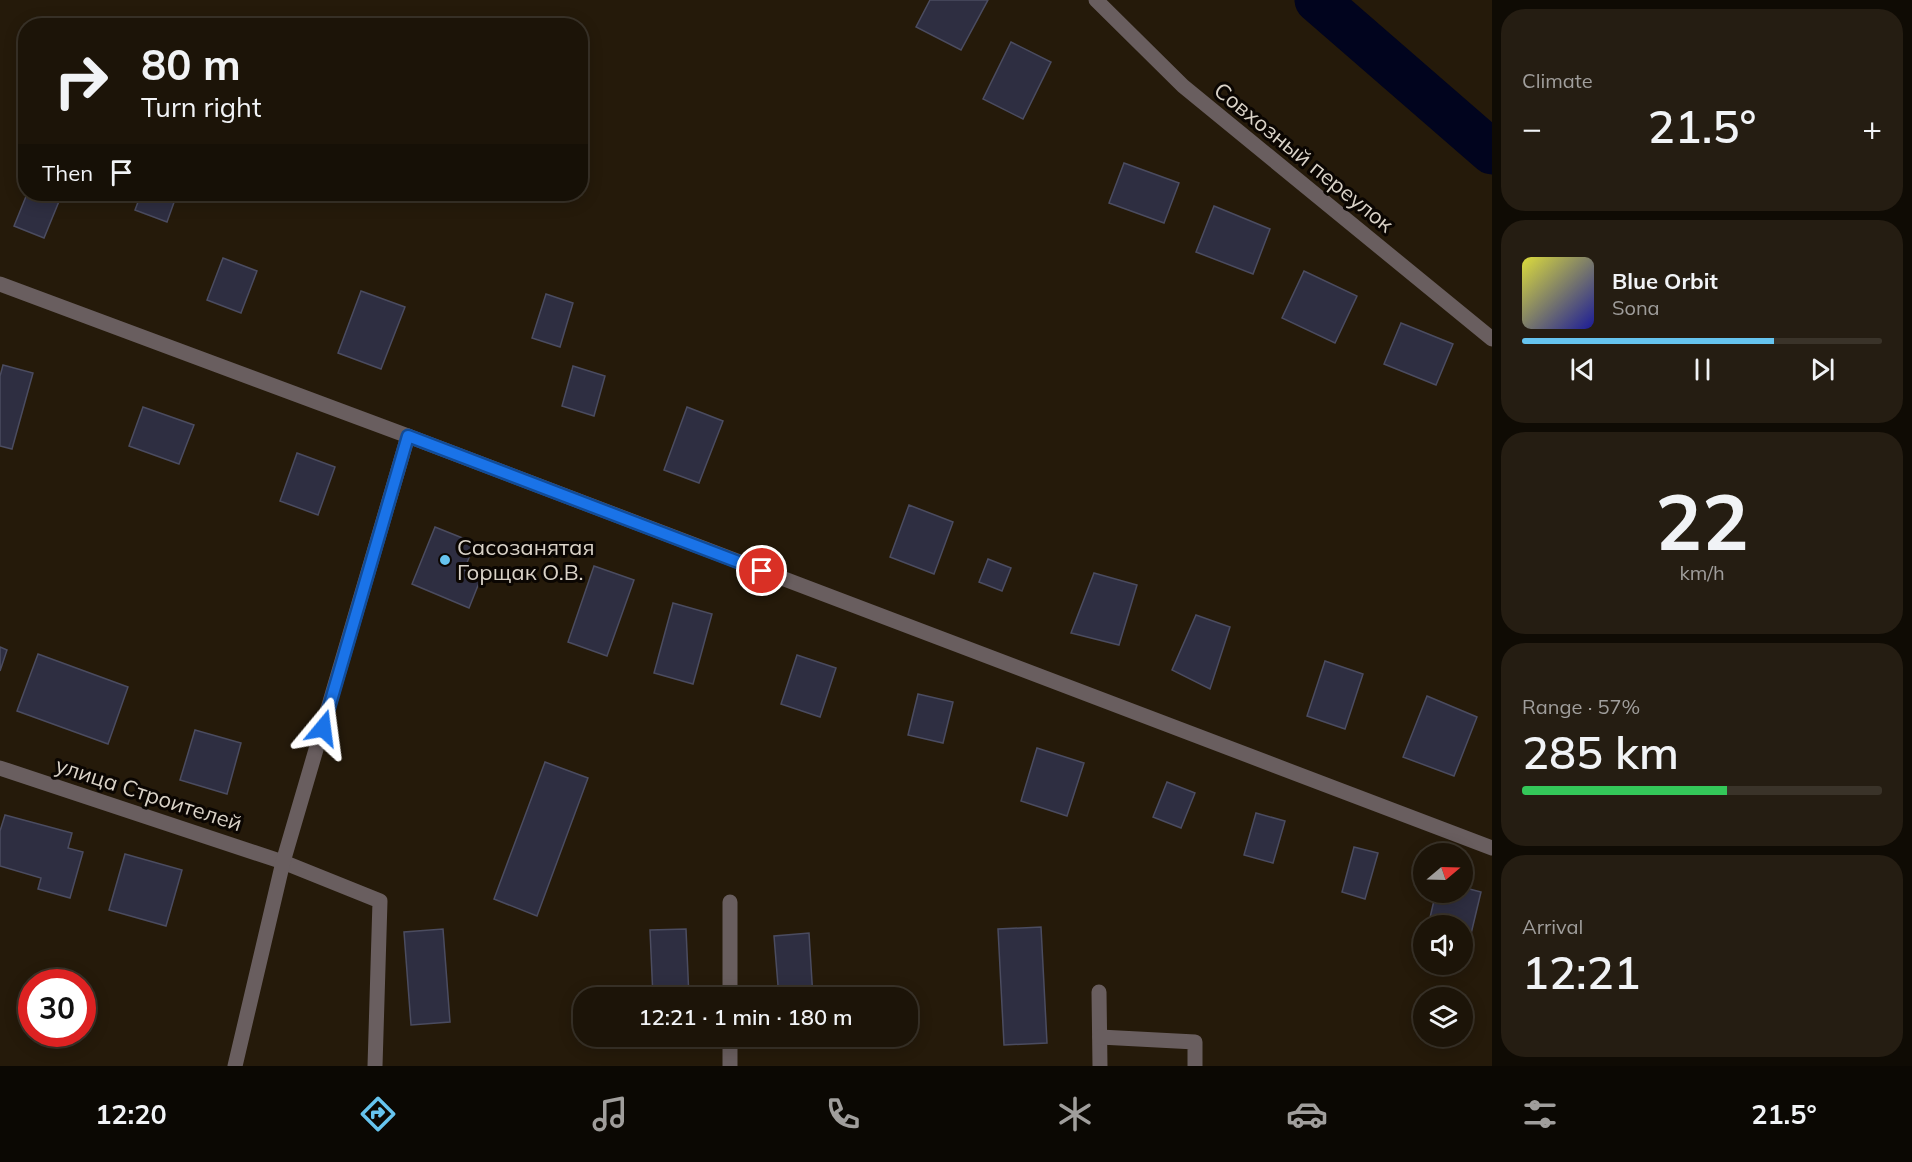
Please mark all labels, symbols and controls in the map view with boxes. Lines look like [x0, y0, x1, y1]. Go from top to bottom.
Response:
text: 80 m [141, 38, 241, 91]
icon: right [42, 42, 120, 120]
text: Climate [1522, 68, 1593, 93]
street label: Совхозный переулок [1208, 76, 1400, 238]
text: Turn right [141, 90, 261, 124]
text: 21.5° [1648, 98, 1756, 154]
text: − [1522, 107, 1542, 148]
text: + [1862, 107, 1882, 148]
icon: arrive [105, 156, 138, 189]
text: Then [42, 159, 93, 187]
text: Blue Orbit [1612, 267, 1718, 295]
text: Sona [1612, 295, 1660, 320]
icon: previous [1566, 353, 1599, 386]
icon: pause [1686, 353, 1719, 386]
icon: next [1806, 353, 1839, 386]
text: 22 [1655, 472, 1749, 570]
place label: Сасозанятая Горщак О.В. [457, 533, 594, 586]
pin [736, 545, 787, 596]
marker: Сасозанятая Горщак О.В. [438, 553, 452, 567]
icon: arrive [745, 554, 778, 587]
text: km/h [1679, 560, 1725, 585]
text: Range · 57% [1522, 694, 1640, 719]
position arrow [291, 696, 355, 760]
text: 285 km [1522, 724, 1679, 780]
street label: улица Строителей [52, 751, 246, 837]
north arrow [1413, 843, 1473, 903]
map controls [1413, 843, 1473, 1047]
text: Arrival [1522, 914, 1583, 939]
button: sound [1413, 915, 1473, 975]
text: 12:21 [1522, 944, 1641, 1000]
speed limit sign: 30 [18, 969, 96, 1047]
button: layers [1413, 987, 1473, 1047]
text: 12:21 · 1 min · 180 m [638, 1003, 853, 1031]
icon: directions [357, 1093, 399, 1135]
icon: music [589, 1093, 631, 1135]
icon: phone [822, 1093, 864, 1135]
icon: climate [1054, 1093, 1096, 1135]
icon: car [1286, 1093, 1328, 1135]
icon: filters [1519, 1093, 1561, 1135]
text: 12:20 [95, 1097, 167, 1131]
text: 21.5° [1751, 1097, 1817, 1131]

